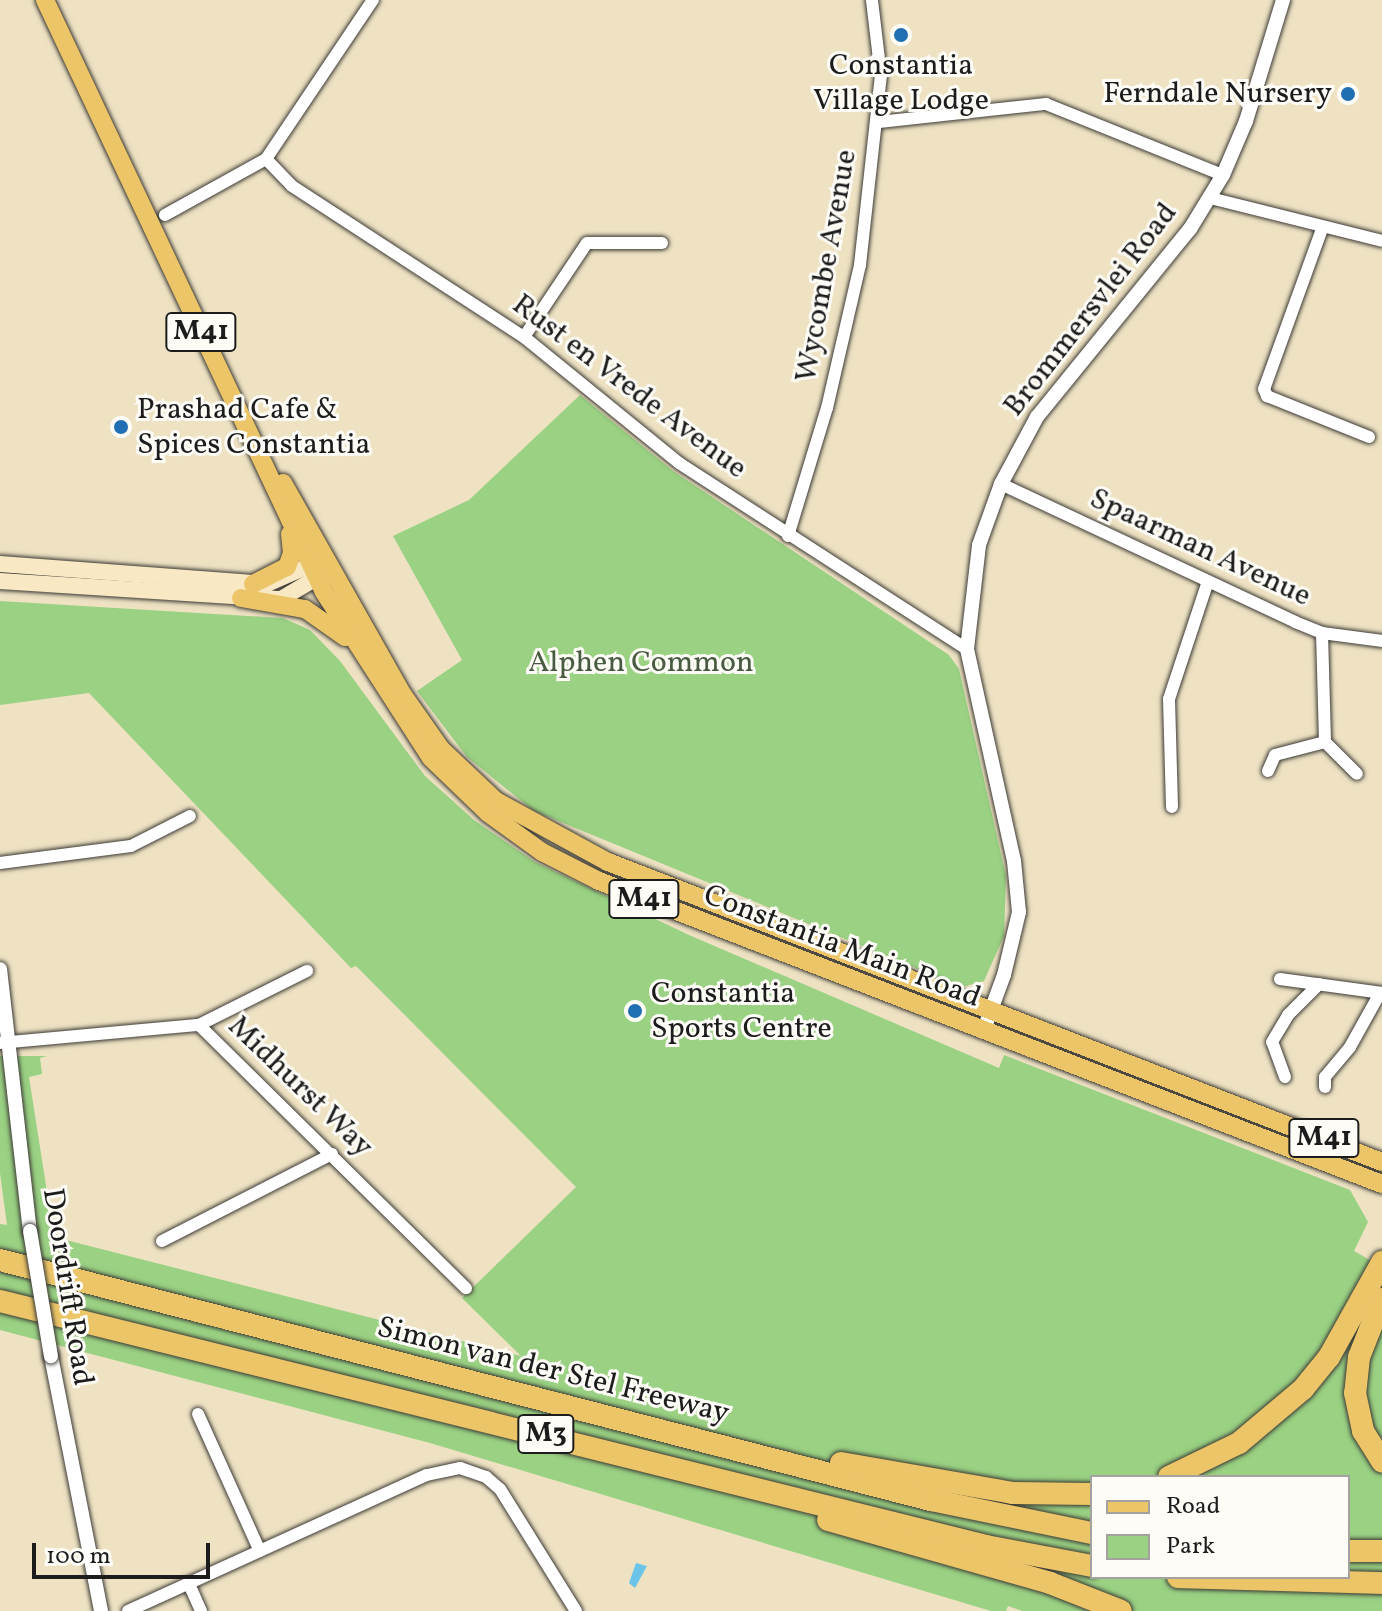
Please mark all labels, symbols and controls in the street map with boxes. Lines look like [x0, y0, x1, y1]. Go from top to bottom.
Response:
marker: Constantia Village Lodge [892, 26, 910, 44]
place label: Constantia Village Lodge [813, 48, 989, 118]
place label: Ferndale Nursery [1103, 76, 1332, 112]
marker: Ferndale Nursery [1339, 85, 1357, 103]
street label: Wycombe Avenue [789, 147, 865, 385]
street label: Brommersvlei Road [996, 196, 1186, 424]
street label: Rust en Vrede Avenue [504, 287, 754, 487]
road number: M41 [165, 308, 237, 356]
place label: Prashad Cafe & Spices Constantia [137, 392, 370, 462]
marker: Prashad Cafe & Spices Constantia [112, 418, 130, 436]
street label: Spaarman Avenue [1084, 481, 1316, 615]
park label: Alphen Common [528, 645, 754, 681]
road number: M41 [608, 875, 680, 923]
street label: Constantia Main Road [698, 878, 986, 1016]
place label: Constantia Sports Centre [651, 976, 832, 1046]
marker: Constantia Sports Centre [626, 1002, 644, 1020]
street label: Midhurst Way [220, 1008, 380, 1166]
road number: M41 [1288, 1114, 1360, 1162]
street label: Doordrift Road [34, 1186, 100, 1388]
street label: Simon van der Stel Freeway [373, 1310, 733, 1432]
road number: M3 [516, 1410, 576, 1458]
legend [1090, 1475, 1350, 1579]
text: Road [1166, 1490, 1220, 1524]
scale bar [36, 1527, 214, 1577]
text: Park [1166, 1530, 1215, 1564]
text: 100 m [46, 1540, 111, 1574]

